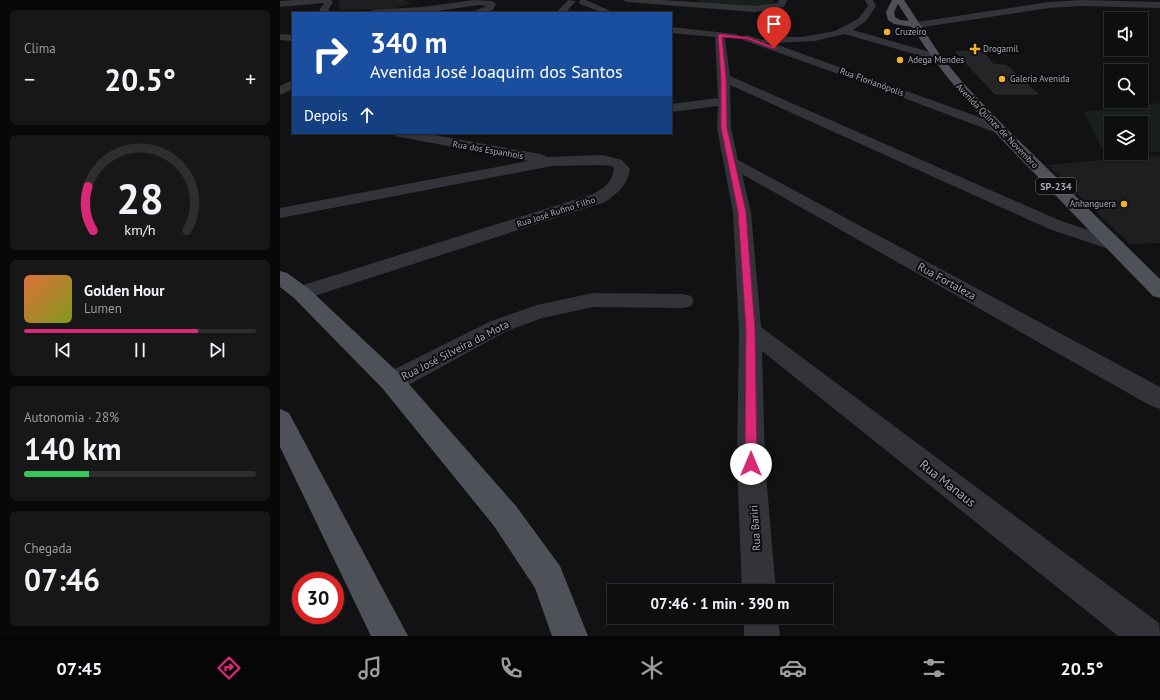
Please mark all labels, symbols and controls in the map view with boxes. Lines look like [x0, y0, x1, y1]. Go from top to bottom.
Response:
pin [757, 7.0, 791, 48]
map controls [1104, 12, 1148, 160]
button: sound [1104, 12, 1148, 56]
icon: arrive [763, 13, 785, 35]
text: 340 m [370, 24, 447, 61]
place label: Cruzeiro [895, 26, 927, 37]
marker: Cruzeiro [882, 27, 892, 37]
icon: right [304, 28, 356, 80]
text: Clima [24, 40, 56, 57]
place label: Drogamil [983, 43, 1019, 54]
marker: Drogamil [970, 44, 980, 54]
place label: Adega Mendes [908, 54, 964, 65]
marker: Adega Mendes [895, 55, 905, 65]
text: 20.5° [104, 60, 176, 99]
text: Avenida José Joaquim dos Santos [370, 60, 623, 83]
button: search [1104, 64, 1148, 108]
text: − [24, 65, 35, 93]
text: + [245, 65, 256, 93]
street label: Rua Florianópolis [839, 65, 906, 98]
place label: Galeria Avenida [1010, 73, 1070, 84]
marker: Galeria Avenida [997, 74, 1007, 84]
street label: Avenida Quinze de Novembro [954, 81, 1041, 170]
icon: ahead [356, 104, 378, 126]
text: Depois [304, 106, 348, 125]
button: layers [1104, 116, 1148, 160]
street label: Rua dos Espanhois [452, 138, 525, 161]
text: 28 [116, 172, 164, 225]
road number: SP-234 [1036, 178, 1076, 194]
street label: Rua José Rufino Filho [515, 194, 597, 229]
place label: Anhanguera [1070, 198, 1116, 209]
marker: Anhanguera [1119, 199, 1129, 209]
text: km/h [124, 219, 156, 238]
street label: Rua Fortaleza [915, 259, 979, 303]
text: Golden Hour [84, 281, 164, 300]
text: Lumen [84, 300, 122, 317]
street label: Rua José Silveira da Mota [399, 317, 511, 383]
icon: previous [52, 339, 74, 361]
icon: pause [129, 339, 151, 361]
icon: next [206, 339, 228, 361]
text: Autonomia · 28% [24, 409, 119, 426]
text: 140 km [24, 429, 122, 468]
position arrow [730, 443, 772, 485]
street label: Rua Manaus [916, 456, 979, 511]
street label: Rua Bariri [746, 505, 764, 551]
text: Chegada [24, 540, 72, 557]
text: 07:46 [24, 560, 100, 599]
speed limit sign: 30 [292, 572, 344, 624]
text: 07:46 · 1 min · 390 m [651, 594, 789, 613]
icon: directions [215, 654, 243, 682]
icon: music [356, 654, 384, 682]
icon: phone [497, 654, 525, 682]
icon: climate [638, 654, 666, 682]
icon: car [779, 654, 807, 682]
icon: filters [920, 654, 948, 682]
text: 07:45 [56, 657, 102, 680]
text: 20.5° [1061, 657, 1104, 680]

